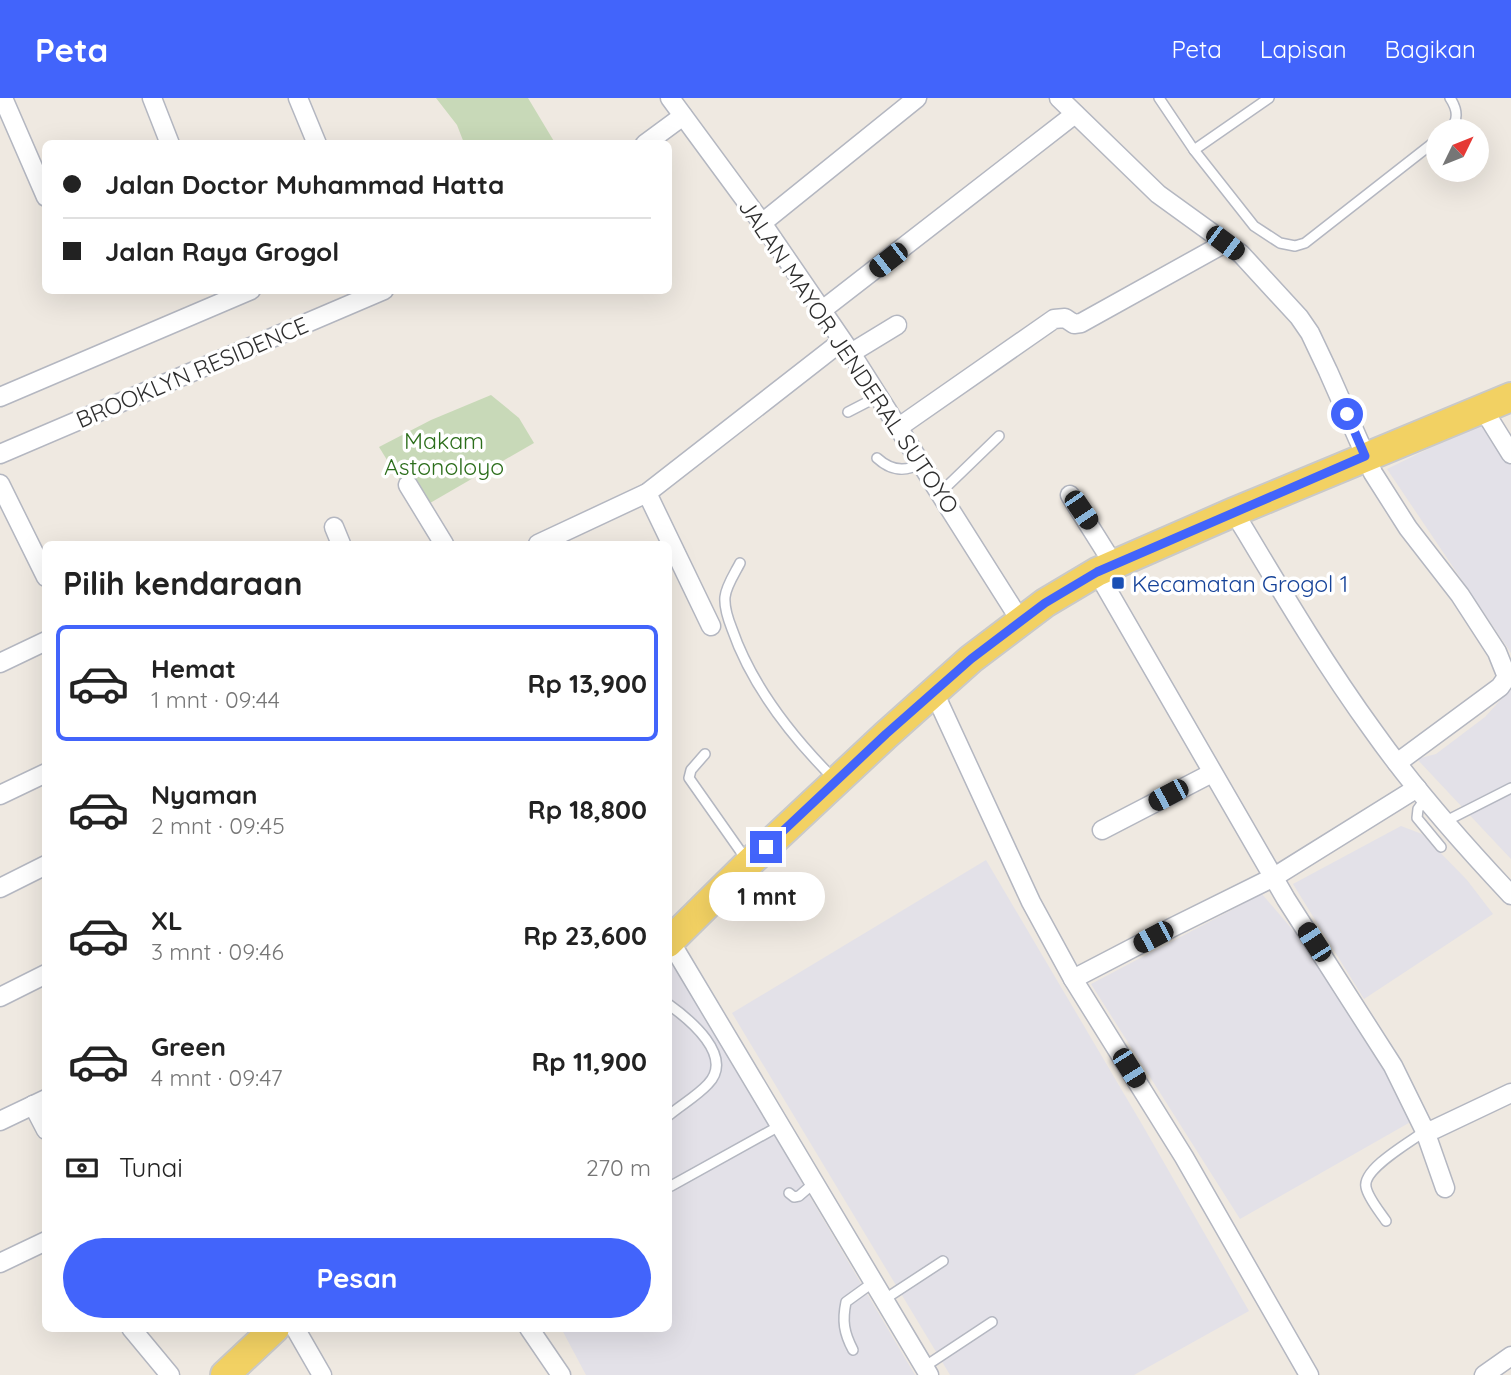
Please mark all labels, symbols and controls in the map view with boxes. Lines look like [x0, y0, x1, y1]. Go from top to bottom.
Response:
text: Peta [35, 29, 108, 70]
text: Peta [1171, 34, 1222, 64]
text: Lapisan [1260, 34, 1347, 64]
text: Bagikan [1385, 34, 1476, 64]
north arrow [1426, 119, 1489, 182]
map controls [1426, 119, 1489, 182]
text: Jalan Doctor Muhammad Hatta [105, 168, 504, 201]
street label: JALAN MAYOR JENDERAL SUTOYO [733, 193, 965, 519]
car [1202, 222, 1249, 264]
text: Jalan Raya Grogol [105, 235, 339, 268]
car [865, 239, 912, 281]
street label: BROOKLYN RESIDENCE [72, 310, 312, 434]
route start [1331, 398, 1363, 430]
park label: Makam Astonoloyo [384, 426, 504, 481]
car [1061, 487, 1102, 533]
text: Pilih kendaraan [63, 563, 303, 603]
place label: Kecamatan Grogol 1 [1132, 569, 1348, 598]
marker: Kecamatan Grogol 1 [1110, 575, 1126, 591]
icon: car [67, 652, 130, 715]
text: Hemat [151, 652, 236, 685]
text: Rp 13,900 [528, 667, 647, 700]
text: 1 mnt · 09:44 [151, 685, 280, 714]
car [1145, 776, 1192, 814]
icon: car [67, 778, 130, 841]
text: Nyaman [151, 778, 258, 811]
text: Rp 18,800 [528, 793, 647, 826]
text: 2 mnt · 09:45 [151, 811, 285, 840]
route end [750, 831, 782, 863]
callout: 1 mnt [708, 872, 824, 920]
text: 1 mnt [737, 882, 797, 911]
icon: car [67, 904, 130, 967]
text: XL [151, 904, 183, 937]
car [1130, 918, 1177, 956]
text: Rp 23,600 [523, 919, 647, 952]
car [1294, 919, 1335, 965]
text: 3 mnt · 09:46 [151, 937, 284, 966]
icon: car [67, 1030, 130, 1093]
text: Green [151, 1030, 226, 1063]
text: Rp 11,900 [531, 1045, 647, 1078]
car [1109, 1045, 1150, 1091]
text: 4 mnt · 09:47 [151, 1063, 283, 1092]
icon: cash [63, 1149, 101, 1187]
text: Tunai [119, 1151, 183, 1184]
text: 270 m [586, 1153, 651, 1182]
button: Pesan [63, 1238, 651, 1318]

